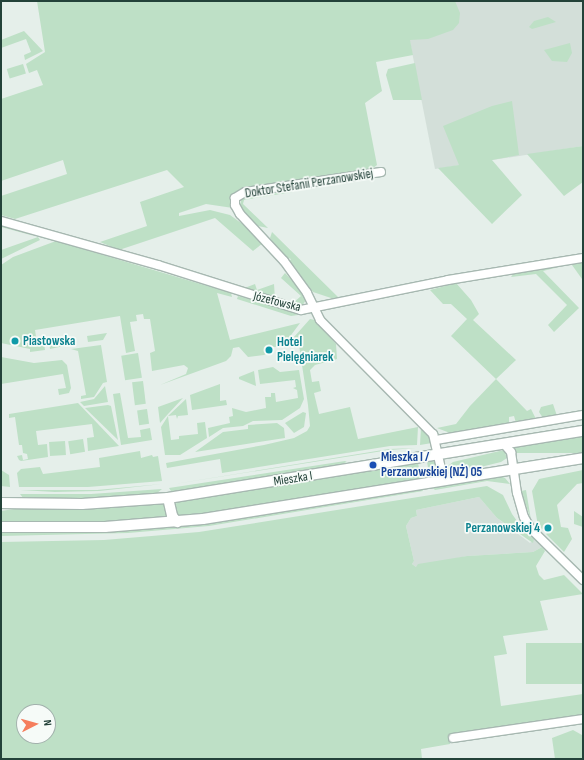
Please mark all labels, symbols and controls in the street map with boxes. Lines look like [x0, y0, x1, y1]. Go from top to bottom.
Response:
street label: Doktor Stefanii Perzanowskiej [244, 166, 374, 202]
street label: Józefowska [252, 289, 302, 315]
place label: Piastowska [23, 333, 75, 349]
place label: Hotel Pielęgniarek [277, 335, 333, 366]
marker: Piastowska [10, 336, 20, 346]
marker: Hotel Pielęgniarek [264, 345, 274, 355]
place label: Mieszka I / Perzanowskiej (NŻ) 05 [381, 450, 482, 481]
marker: Mieszka I / Perzanowskiej (NŻ) 05 [368, 460, 378, 470]
street label: Mieszka I [272, 468, 314, 490]
place label: Perzanowskiej 4 [466, 520, 540, 536]
marker: Perzanowskiej 4 [543, 523, 553, 533]
north arrow [16, 704, 56, 744]
text: N [41, 719, 54, 726]

